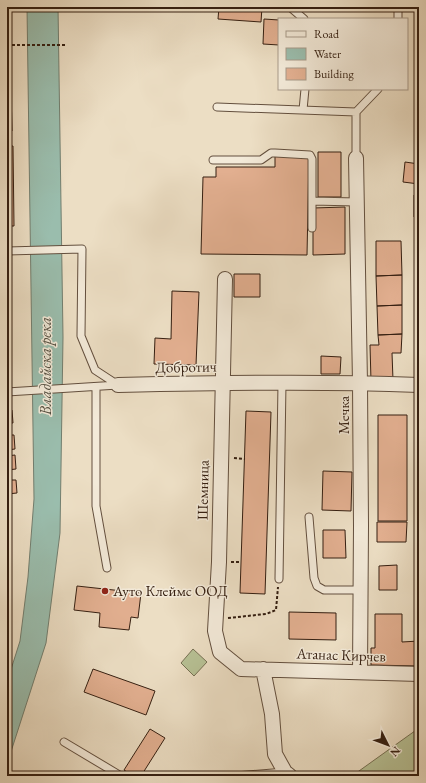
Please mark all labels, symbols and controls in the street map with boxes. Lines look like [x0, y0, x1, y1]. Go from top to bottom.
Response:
legend [278, 18, 408, 90]
text: Road [314, 26, 340, 42]
text: Water [314, 46, 341, 62]
text: Building [314, 66, 355, 82]
water label: Владайска река [35, 317, 56, 416]
street label: Добротич [155, 356, 217, 377]
street label: Мечка [334, 396, 353, 434]
street label: Шемница [192, 460, 213, 520]
place label: Ауто Клеймс ООД [112, 581, 228, 600]
marker: Ауто Клеймс ООД [100, 586, 110, 596]
street label: Атанас Кирчев [295, 643, 386, 666]
north arrow [368, 725, 408, 765]
text: N [387, 744, 404, 760]

